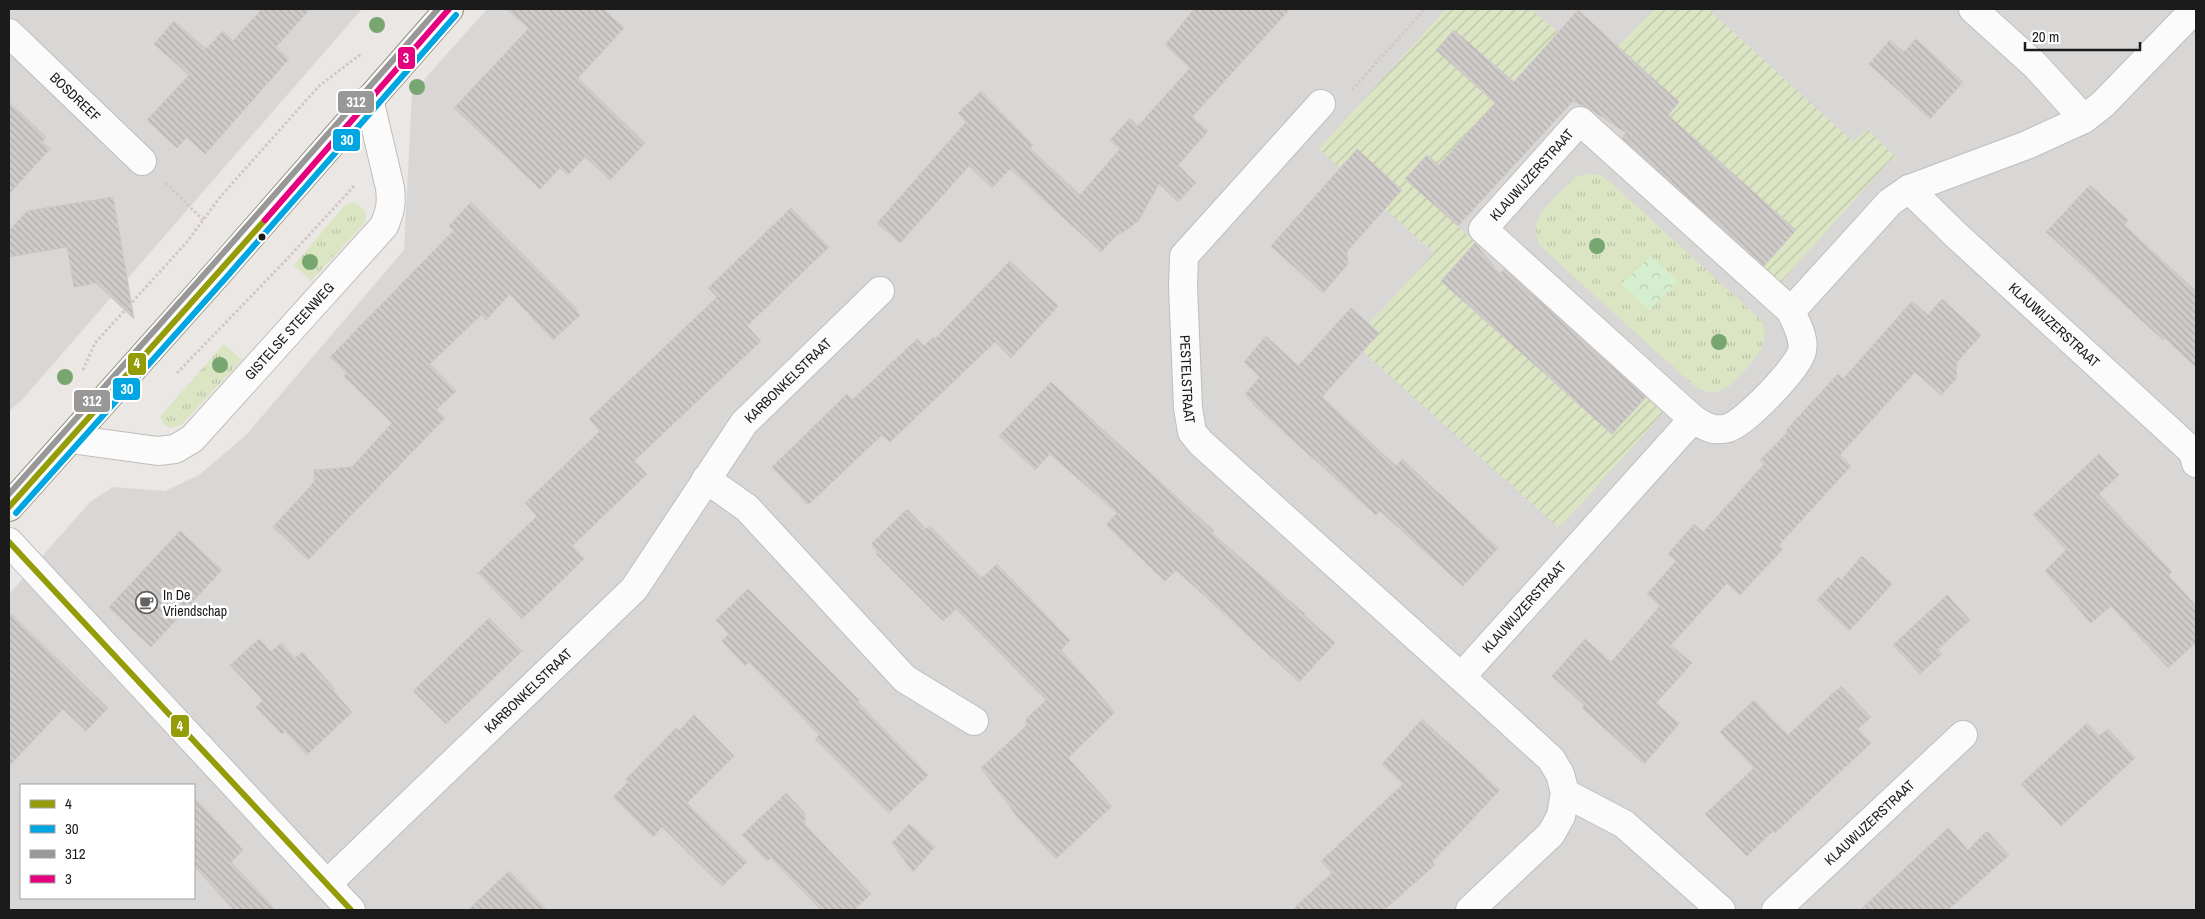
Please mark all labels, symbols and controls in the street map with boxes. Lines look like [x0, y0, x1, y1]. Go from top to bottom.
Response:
scale bar [2025, 20, 2140, 52]
text: 20 m [2032, 26, 2059, 47]
line badge: 3 [397, 46, 416, 70]
text: 3 [403, 49, 409, 67]
street label: BOSDREEF [46, 68, 104, 125]
line badge: 312 [337, 90, 375, 114]
text: 312 [346, 93, 366, 111]
street label: KLAUWIJZERSTRAAT [1486, 125, 1578, 224]
line badge: 30 [332, 128, 361, 152]
text: 30 [341, 131, 353, 149]
unlabelled marker [257, 232, 267, 242]
street label: GISTELSE STEENWEG [241, 278, 338, 384]
street label: KLAUWIJZERSTRAAT [2005, 279, 2104, 371]
street label: KARBONKELSTRAAT [740, 334, 835, 427]
street label: PESTELSTRAAT [1176, 335, 1199, 425]
line badge: 4 [127, 352, 147, 376]
text: 4 [134, 354, 141, 372]
line badge: 30 [112, 377, 141, 401]
text: 30 [121, 380, 133, 398]
line badge: 312 [73, 389, 111, 413]
text: 312 [82, 392, 102, 410]
street label: KLAUWIJZERSTRAAT [1478, 557, 1570, 657]
place label: In De Vriendschap [163, 586, 227, 620]
cafe icon: In De Vriendschap [135, 591, 159, 615]
street label: KARBONKELSTRAAT [481, 644, 576, 737]
line badge: 4 [170, 714, 190, 738]
text: 4 [177, 717, 184, 735]
street label: KLAUWIJZERSTRAAT [1820, 776, 1918, 869]
legend [20, 784, 195, 899]
text: 4 [65, 793, 72, 814]
text: 30 [65, 818, 79, 839]
text: 312 [65, 843, 86, 864]
text: 3 [65, 868, 72, 889]

